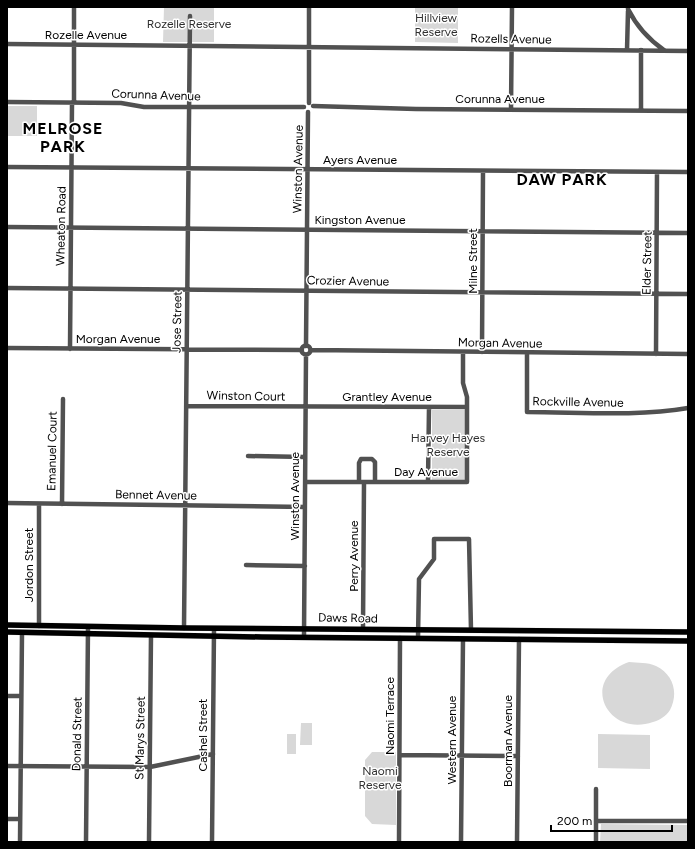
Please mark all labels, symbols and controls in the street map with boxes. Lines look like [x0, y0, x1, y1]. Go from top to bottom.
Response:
park label: Hillview Reserve [415, 11, 458, 39]
park label: Rozelle Reserve [147, 17, 232, 31]
street label: Rozelle Avenue [45, 28, 128, 42]
street label: Rozells Avenue [470, 31, 552, 47]
street label: Corunna Avenue [111, 86, 201, 104]
street label: Corunna Avenue [455, 92, 545, 106]
district label: MELROSE PARK [23, 119, 103, 156]
street label: Winston Avenue [290, 124, 306, 213]
street label: Ayers Avenue [323, 153, 397, 167]
district label: DAW PARK [516, 170, 608, 189]
street label: Wheaton Road [53, 186, 69, 266]
street label: Kingston Avenue [314, 213, 406, 227]
street label: Milne Street [466, 228, 480, 294]
street label: Elder Street [639, 230, 655, 295]
street label: Crozier Avenue [307, 273, 390, 289]
street label: Jose Street [169, 290, 185, 353]
street label: Morgan Avenue [76, 332, 161, 346]
street label: Morgan Avenue [458, 335, 543, 351]
street label: Winston Court [207, 388, 286, 404]
street label: Grantley Avenue [342, 390, 432, 404]
street label: Rockville Avenue [532, 394, 624, 410]
street label: Emanuel Court [44, 410, 60, 491]
park label: Harvey Hayes Reserve [411, 431, 486, 459]
street label: Winston Avenue [288, 451, 302, 540]
street label: Day Avenue [394, 465, 459, 479]
street label: Bennet Avenue [115, 487, 198, 503]
street label: Perry Avenue [347, 520, 361, 592]
street label: Jordon Street [22, 527, 36, 602]
street label: Daws Road [318, 610, 378, 626]
street label: Naomi Terrace [383, 677, 397, 755]
street label: Western Avenue [445, 695, 459, 784]
street label: Boorman Avenue [501, 695, 515, 787]
street label: Donald Street [69, 696, 85, 771]
street label: St Marys Street [132, 696, 148, 780]
street label: Cashel Street [196, 698, 210, 771]
park label: Naomi Reserve [359, 764, 402, 792]
scale bar [551, 807, 672, 833]
text: 200 m [557, 814, 592, 828]

